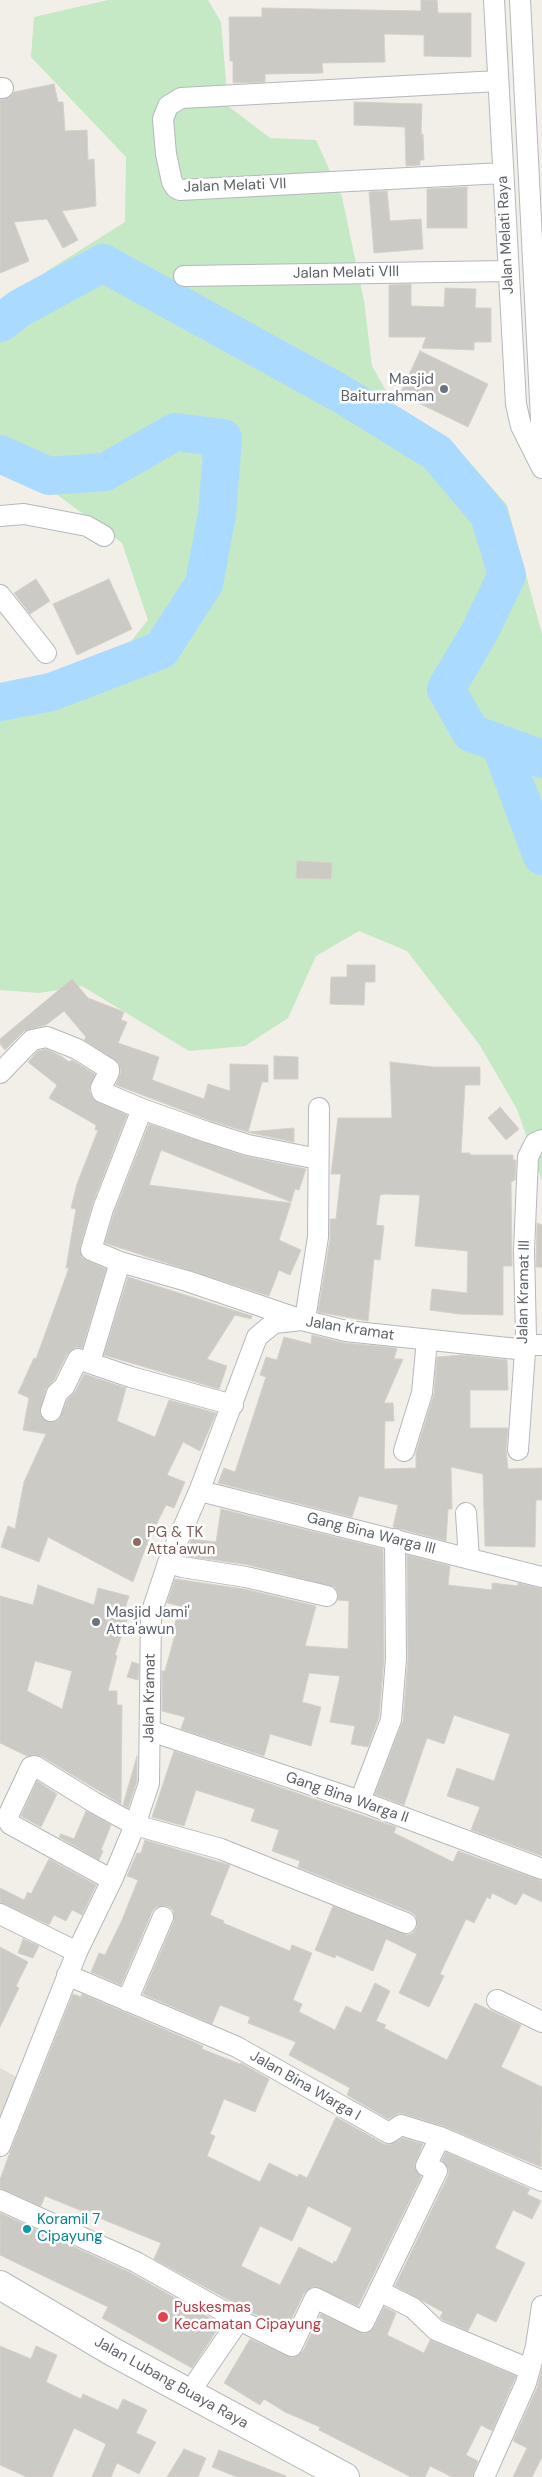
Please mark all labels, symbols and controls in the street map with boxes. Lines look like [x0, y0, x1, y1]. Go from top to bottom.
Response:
street label: Jalan Melati VII [183, 175, 287, 197]
street label: Jalan Melati Raya [494, 175, 518, 295]
street label: Jalan Melati VIII [293, 263, 399, 283]
place label: Masjid Baiturrahman [341, 371, 434, 406]
marker: Masjid Baiturrahman [438, 383, 450, 395]
street label: Jalan Kramat III [514, 1240, 534, 1344]
street label: Jalan Kramat [304, 1313, 396, 1345]
street label: Gang Bina Warga III [305, 1509, 437, 1559]
place label: PG & TK Atta'awun [147, 1524, 215, 1559]
marker: PG & TK Atta'awun [131, 1536, 143, 1548]
place label: Masjid Jami' Atta'awun [106, 1604, 190, 1639]
marker: Masjid Jami' Atta'awun [90, 1616, 102, 1628]
street label: Jalan Kramat [140, 1653, 160, 1743]
street label: Gang Bina Warga II [283, 1769, 411, 1827]
street label: Jalan Bina Warga I [247, 2047, 363, 2125]
place label: Koramil 7 Cipayung [37, 2211, 103, 2246]
marker: Koramil 7 Cipayung [21, 2223, 33, 2235]
place label: Puskesmas Kecamatan Cipayung [174, 2299, 321, 2334]
marker: Puskesmas Kecamatan Cipayung [156, 2310, 170, 2324]
street label: Jalan Lubang Buaya Raya [91, 2333, 251, 2433]

